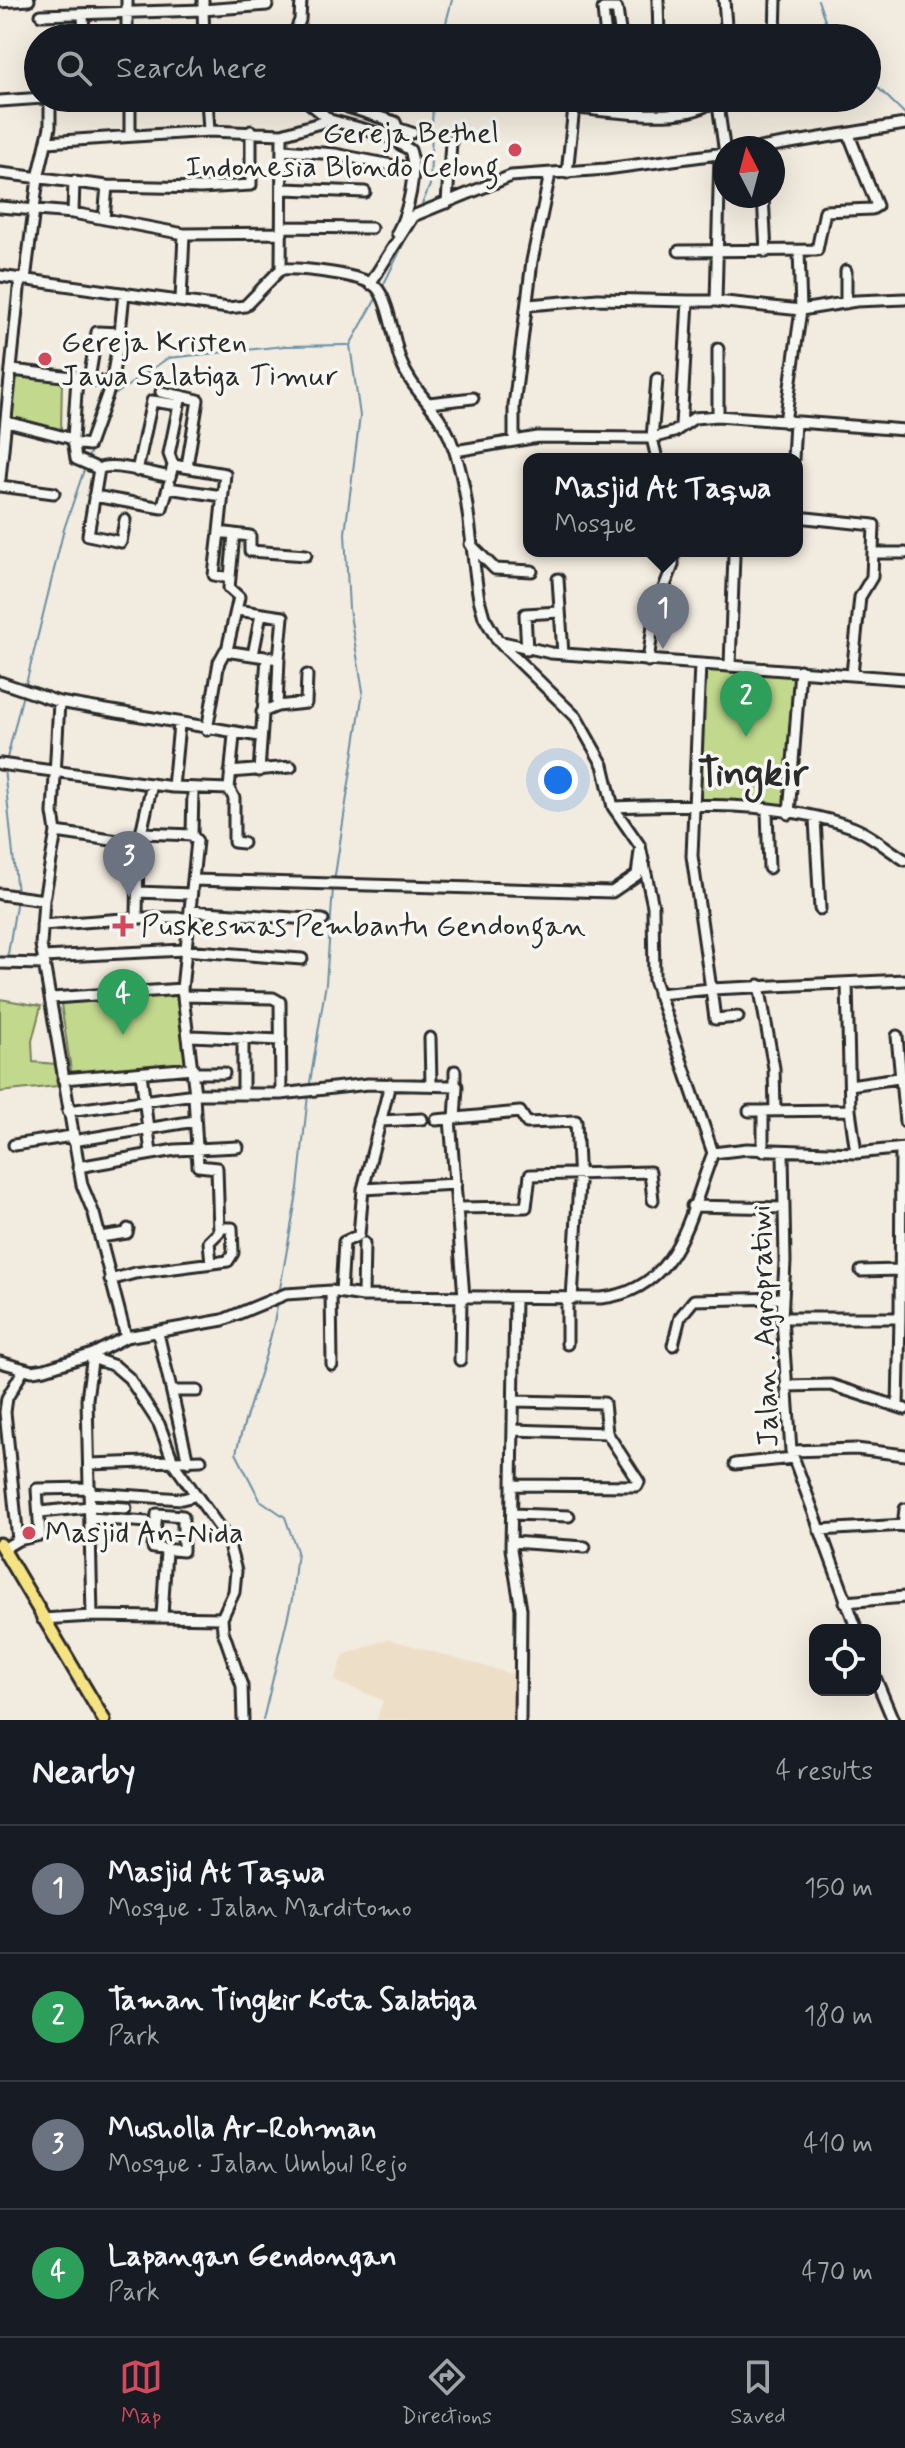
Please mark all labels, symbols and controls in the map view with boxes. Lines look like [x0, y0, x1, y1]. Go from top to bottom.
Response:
search box [24, 24, 881, 112]
icon: search [52, 46, 96, 90]
text: Search here [116, 49, 267, 88]
place label: Gereja Bethel Indonesia Blondo Celong [186, 114, 499, 190]
north arrow [713, 136, 785, 208]
marker: Gereja Bethel Indonesia Blondo Celong [506, 141, 524, 159]
place label: Gereja Kristen Jawa Salatiga Timur [61, 323, 339, 396]
marker: Gereja Kristen Jawa Salatiga Timur [36, 350, 54, 368]
popup [523, 453, 803, 557]
text: Masjid At Taqwa [554, 469, 772, 508]
text: Mosque [554, 508, 636, 542]
pin: 1 [637, 583, 689, 649]
pin: 2 [720, 671, 772, 737]
district label: Tingkir [698, 750, 810, 803]
your location [538, 760, 578, 800]
pin: 3 [103, 831, 155, 897]
place label: Puskesmas Pembantu Gendongan [141, 907, 586, 949]
marker: Puskesmas Pembantu Gendongan [112, 915, 134, 937]
pin: 4 [97, 969, 149, 1035]
street label: Jalan . Agropratiwi [741, 1204, 789, 1448]
place label: Masjid An-Nida [45, 1514, 244, 1553]
marker: Masjid An-Nida [20, 1524, 38, 1542]
map controls [809, 1624, 881, 1696]
button: locate [809, 1624, 881, 1696]
text: Nearby [32, 1750, 136, 1795]
text: 4 results [776, 1755, 873, 1789]
text: Masjid At Taqwa [108, 1853, 325, 1892]
text: 1 [52, 1872, 64, 1906]
text: 150 m [804, 1872, 873, 1906]
text: Mosque · Jalan Marditomo [108, 1892, 412, 1926]
text: Taman Tingkir Kota Salatiga [108, 1981, 477, 2020]
text: 2 [52, 2000, 64, 2034]
text: 180 m [804, 2000, 873, 2034]
text: Park [108, 2020, 160, 2054]
text: Musholla Ar-Rohman [108, 2109, 376, 2148]
text: 3 [52, 2128, 64, 2162]
text: 410 m [803, 2128, 873, 2162]
text: Mosque · Jalan Umbul Rejo [108, 2148, 407, 2182]
text: Lapangan Gendongan [108, 2237, 397, 2276]
text: 4 [50, 2256, 66, 2290]
text: 470 m [801, 2256, 873, 2290]
text: Park [108, 2276, 160, 2310]
tab: Map [119, 2355, 163, 2431]
tab: Directions [401, 2355, 492, 2431]
tab: Saved [730, 2355, 786, 2431]

